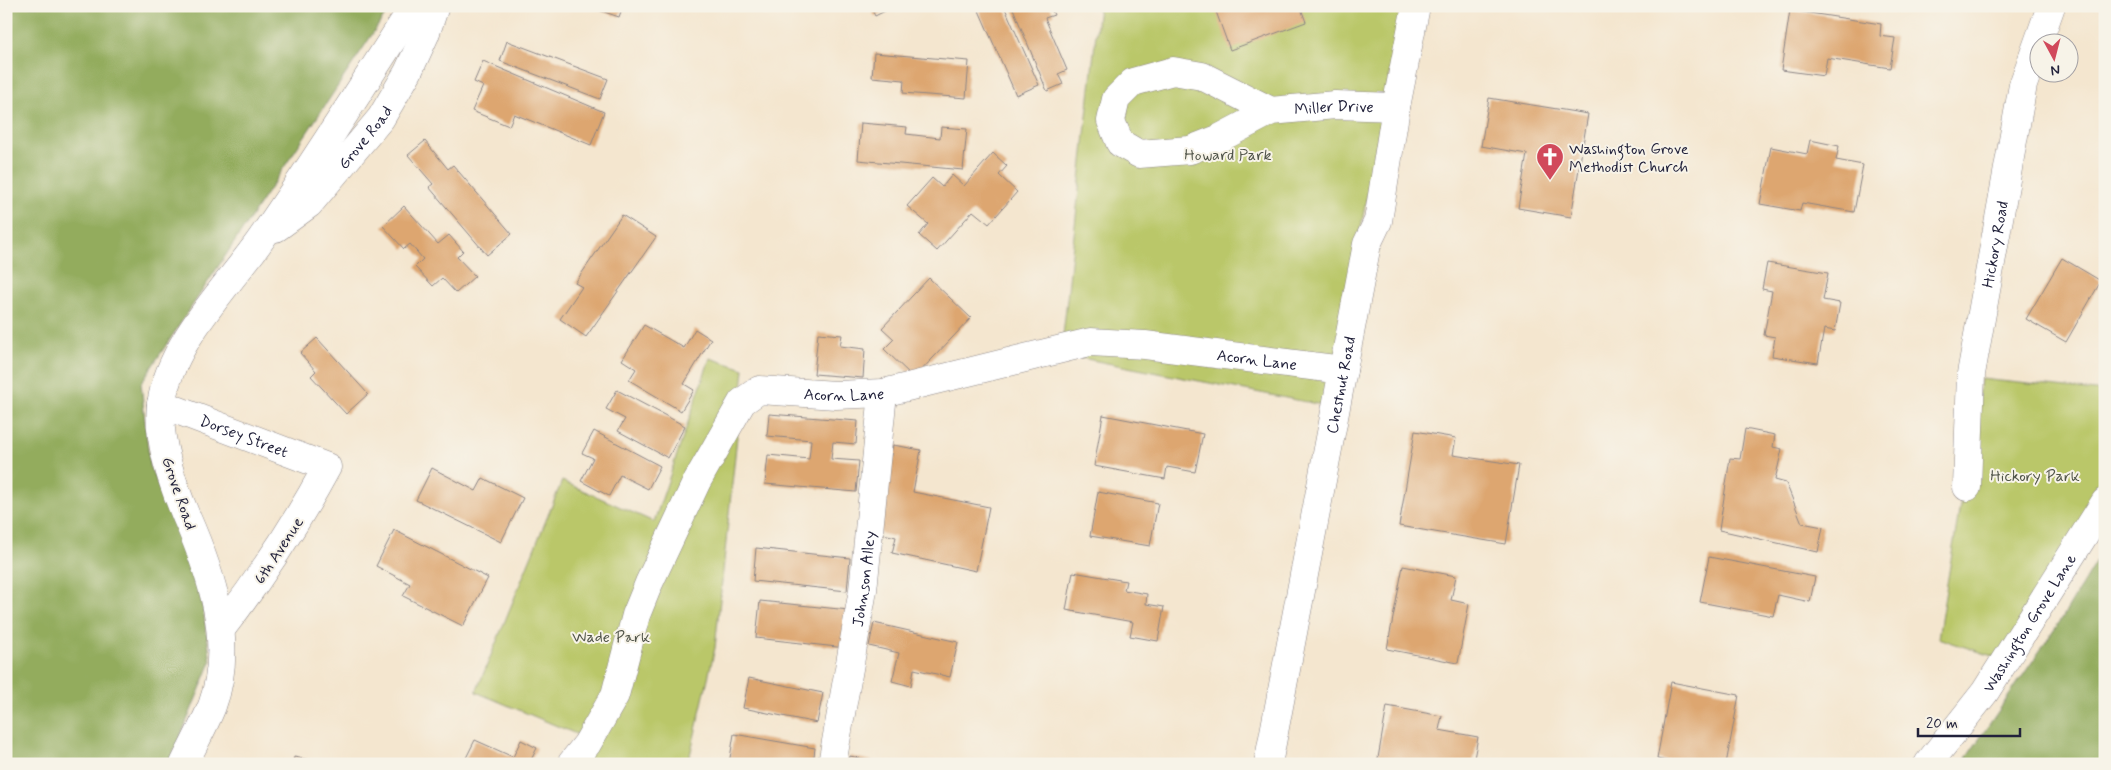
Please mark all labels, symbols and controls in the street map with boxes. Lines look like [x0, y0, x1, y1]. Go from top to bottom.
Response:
north arrow [2028, 32, 2078, 82]
text: N [2050, 60, 2061, 79]
street label: Miller Drive [1293, 96, 1374, 121]
street label: Grove Road [334, 102, 398, 174]
place label: Washington Grove Methodist Church [1569, 139, 1689, 178]
church icon: Washington Grove Methodist Church [1535, 142, 1565, 181]
park label: Howard Park [1184, 145, 1272, 166]
street label: Hickory Road [1978, 199, 2014, 289]
street label: Chestnut Road [1322, 335, 1361, 436]
street label: Acorn Lane [1215, 345, 1298, 376]
street label: Acorn Lane [803, 384, 885, 407]
street label: Dorsey Street [196, 411, 291, 463]
street label: Grove Road [156, 454, 201, 533]
park label: Hickory Park [1990, 466, 2080, 487]
street label: 6th Avenue [250, 513, 309, 588]
street label: Johnson Alley [848, 530, 881, 628]
street label: Washington Grove Lane [1978, 550, 2082, 697]
park label: Wade Park [572, 627, 650, 648]
scale bar [1918, 705, 2021, 737]
text: 20 m [1926, 714, 1958, 734]

